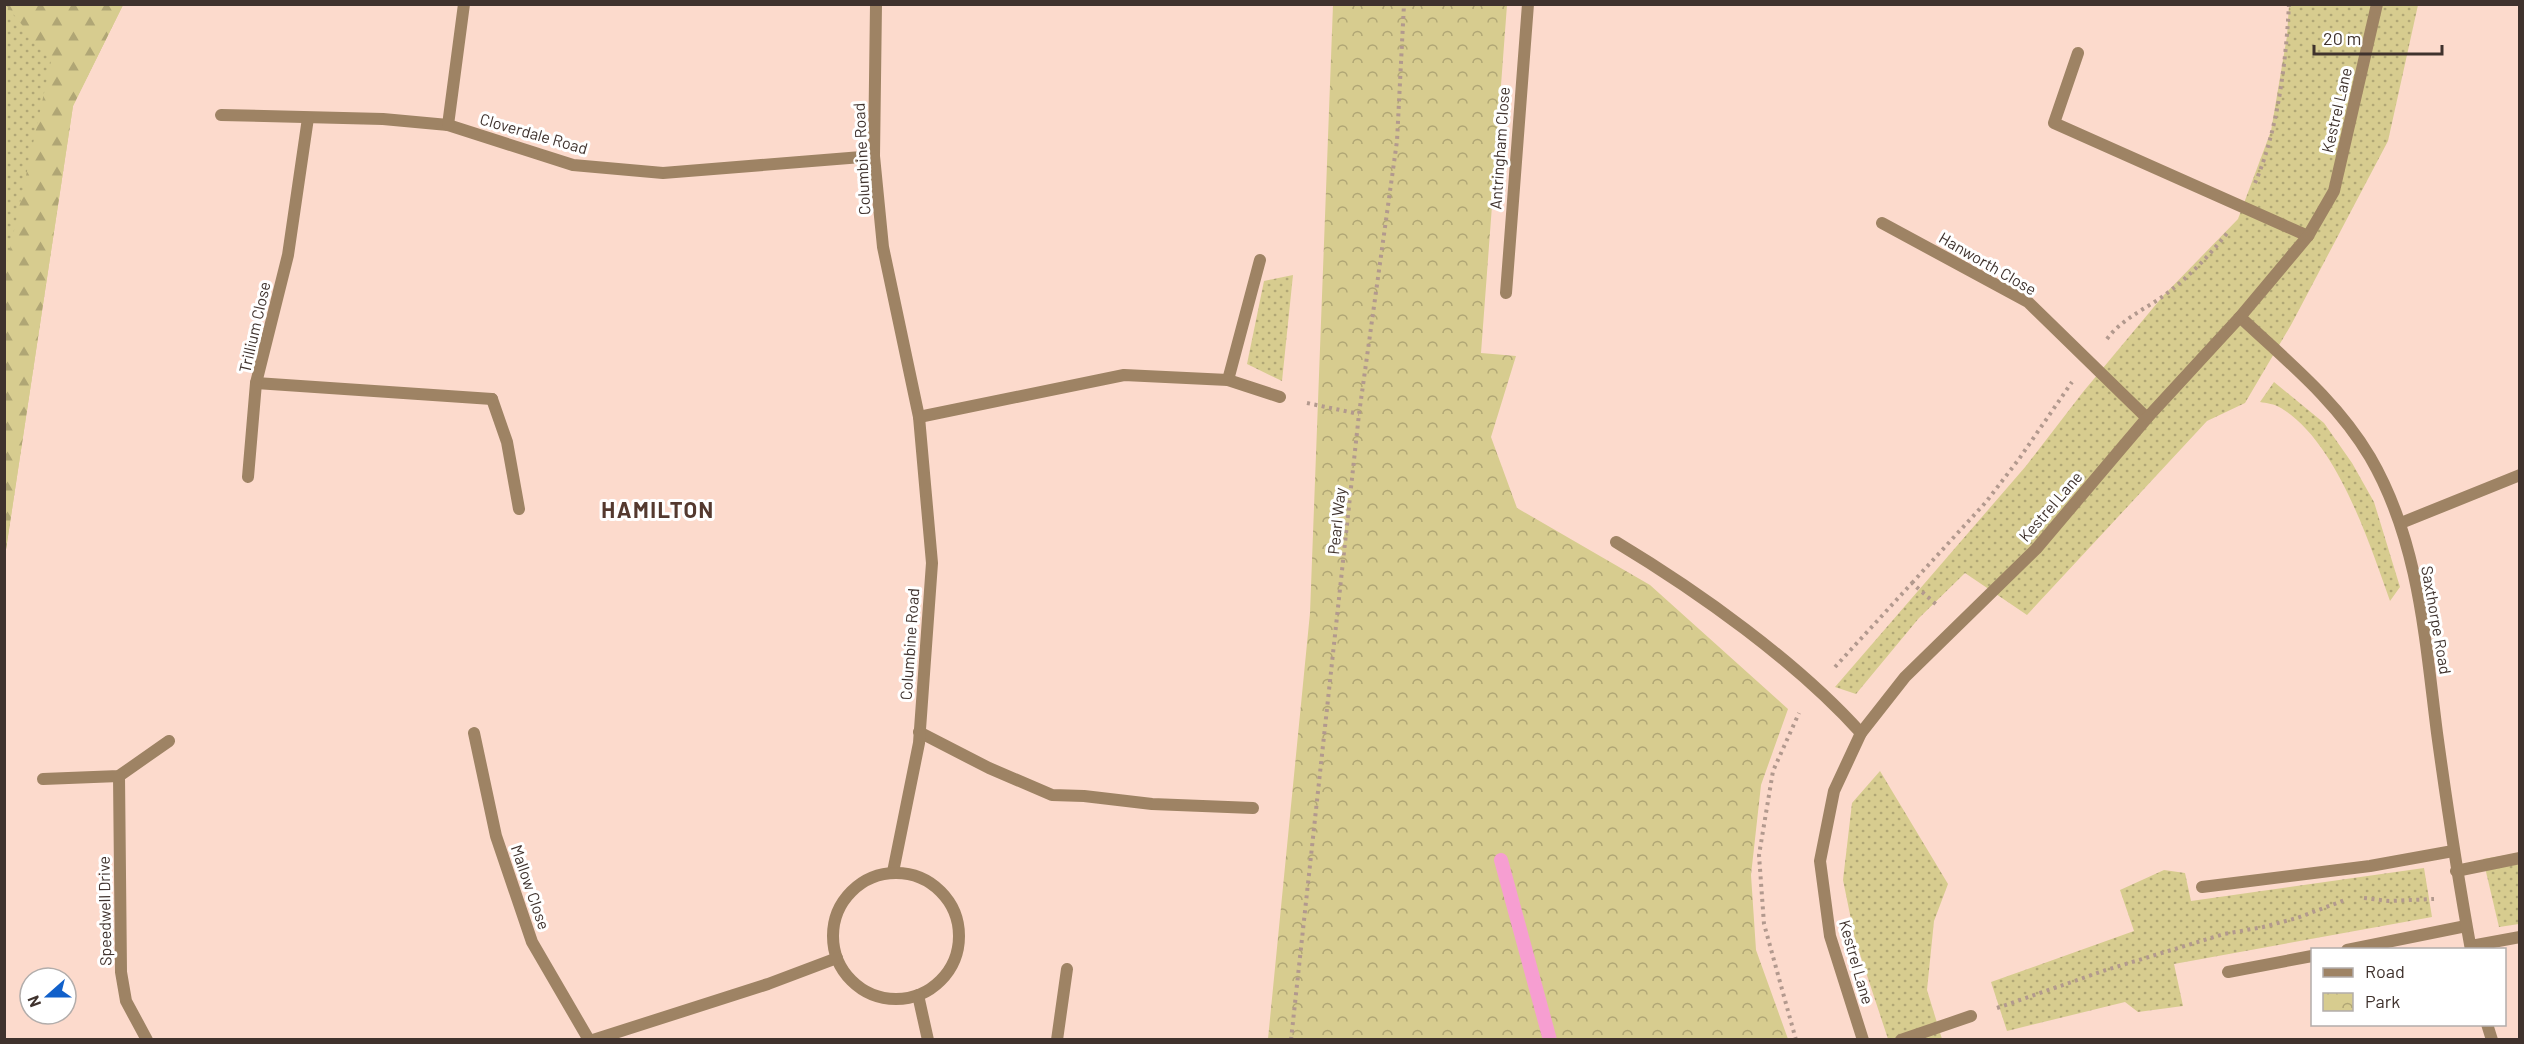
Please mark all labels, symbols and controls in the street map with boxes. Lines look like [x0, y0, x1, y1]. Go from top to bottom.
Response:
scale bar [2314, 18, 2442, 56]
text: 20 m [2323, 27, 2361, 49]
street label: Kestrel Lane [2317, 66, 2355, 154]
street label: Antringham Close [1485, 86, 1513, 210]
street label: Columbine Road [849, 102, 873, 216]
street label: Cloverdale Road [478, 109, 590, 157]
street label: Hanworth Close [1936, 227, 2040, 299]
street label: Trillium Close [234, 280, 274, 374]
street label: Kestrel Lane [2014, 467, 2086, 545]
street label: Pearl Way [1323, 486, 1349, 555]
district label: HAMILTON [601, 496, 715, 522]
street label: Saxthorpe Road [2418, 564, 2456, 676]
street label: Columbine Road [896, 587, 922, 701]
street label: Mallow Close [508, 842, 554, 932]
street label: Speedwell Drive [94, 856, 114, 966]
street label: Kestrel Lane [1836, 918, 1878, 1006]
legend [2311, 948, 2506, 1026]
text: Road [2365, 960, 2405, 982]
north arrow [18, 966, 78, 1026]
text: Park [2365, 990, 2400, 1012]
text: N [23, 993, 44, 1010]

